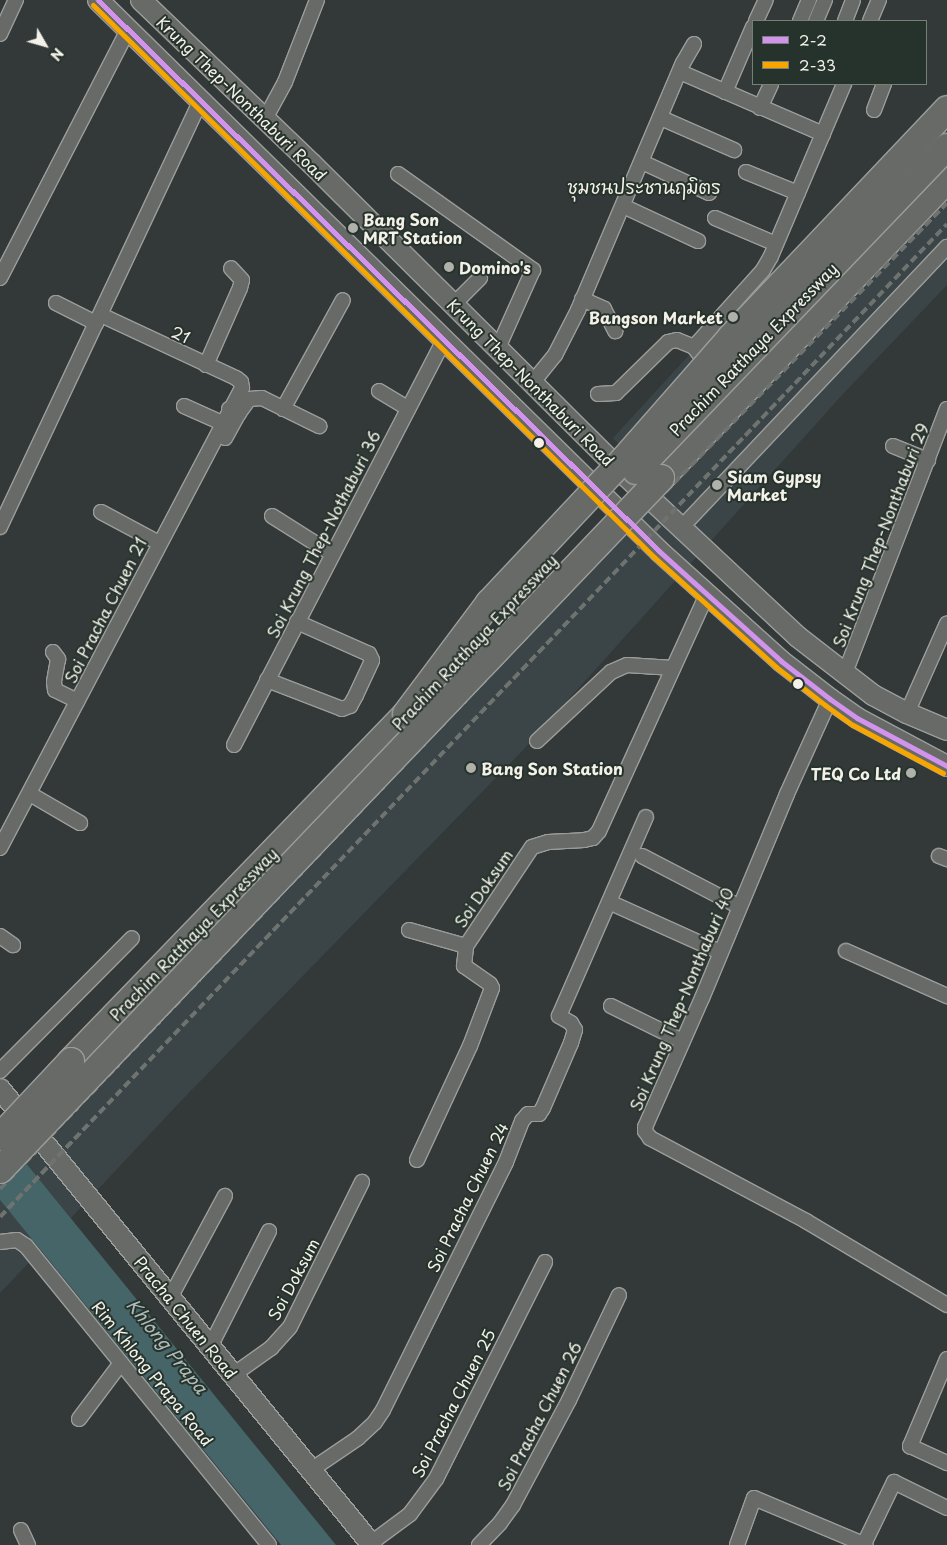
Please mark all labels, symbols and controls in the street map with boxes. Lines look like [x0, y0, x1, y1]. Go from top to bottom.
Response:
street label: Krung Thep-Nonthaburi Road [153, 12, 331, 184]
north arrow [20, 20, 70, 70]
legend [752, 20, 927, 85]
text: 2-2 [799, 28, 827, 51]
text: N [46, 44, 69, 65]
text: 2-33 [799, 53, 836, 76]
district label: ชุมชนประชานฤมิตร [567, 176, 721, 198]
place label: Bang Son MRT Station [363, 209, 465, 247]
marker: Bang Son MRT Station [347, 222, 359, 234]
place label: Domino's [459, 257, 531, 277]
street label: Prachim Ratthaya Expressway [665, 258, 841, 440]
marker: Domino's [443, 261, 455, 273]
street label: Krung Thep-Nonthaburi Road [444, 295, 618, 469]
place label: Bangson Market [588, 307, 723, 327]
marker: Bangson Market [727, 311, 739, 323]
street label: 21 [169, 321, 193, 347]
street label: Soi Krung Thep-Nonthaburi 29 [828, 420, 932, 650]
street label: Soi Krung Thep-Nothaburi 36 [262, 427, 384, 641]
unlabelled marker [534, 438, 544, 448]
place label: Siam Gypsy Market [727, 466, 823, 504]
marker: Siam Gypsy Market [711, 479, 723, 491]
street label: Soi Pracha Chuen 21 [60, 534, 150, 686]
street label: Prachim Ratthaya Expressway [387, 550, 561, 734]
unlabelled marker [793, 679, 803, 689]
place label: Bang Son Station [481, 758, 623, 778]
marker: Bang Son Station [465, 762, 477, 774]
place label: TEQ Co Ltd [809, 763, 901, 783]
marker: TEQ Co Ltd [905, 767, 917, 779]
street label: Prachim Ratthaya Expressway [105, 843, 281, 1025]
street label: Soi Doksum [450, 845, 516, 931]
street label: Soi Krung Thep-Nonthaburi 40 [625, 885, 737, 1113]
street label: Soi Pracha Chuen 24 [422, 1119, 512, 1275]
street label: Soi Doksum [263, 1235, 323, 1323]
street label: Pracha Chuen Road [130, 1252, 242, 1382]
water label: Khlong Prapa [122, 1294, 212, 1398]
street label: Rim Khlong Prapa Road [88, 1296, 218, 1450]
street label: Soi Pracha Chuen 25 [407, 1326, 499, 1480]
street label: Soi Pracha Chuen 26 [493, 1338, 585, 1494]

